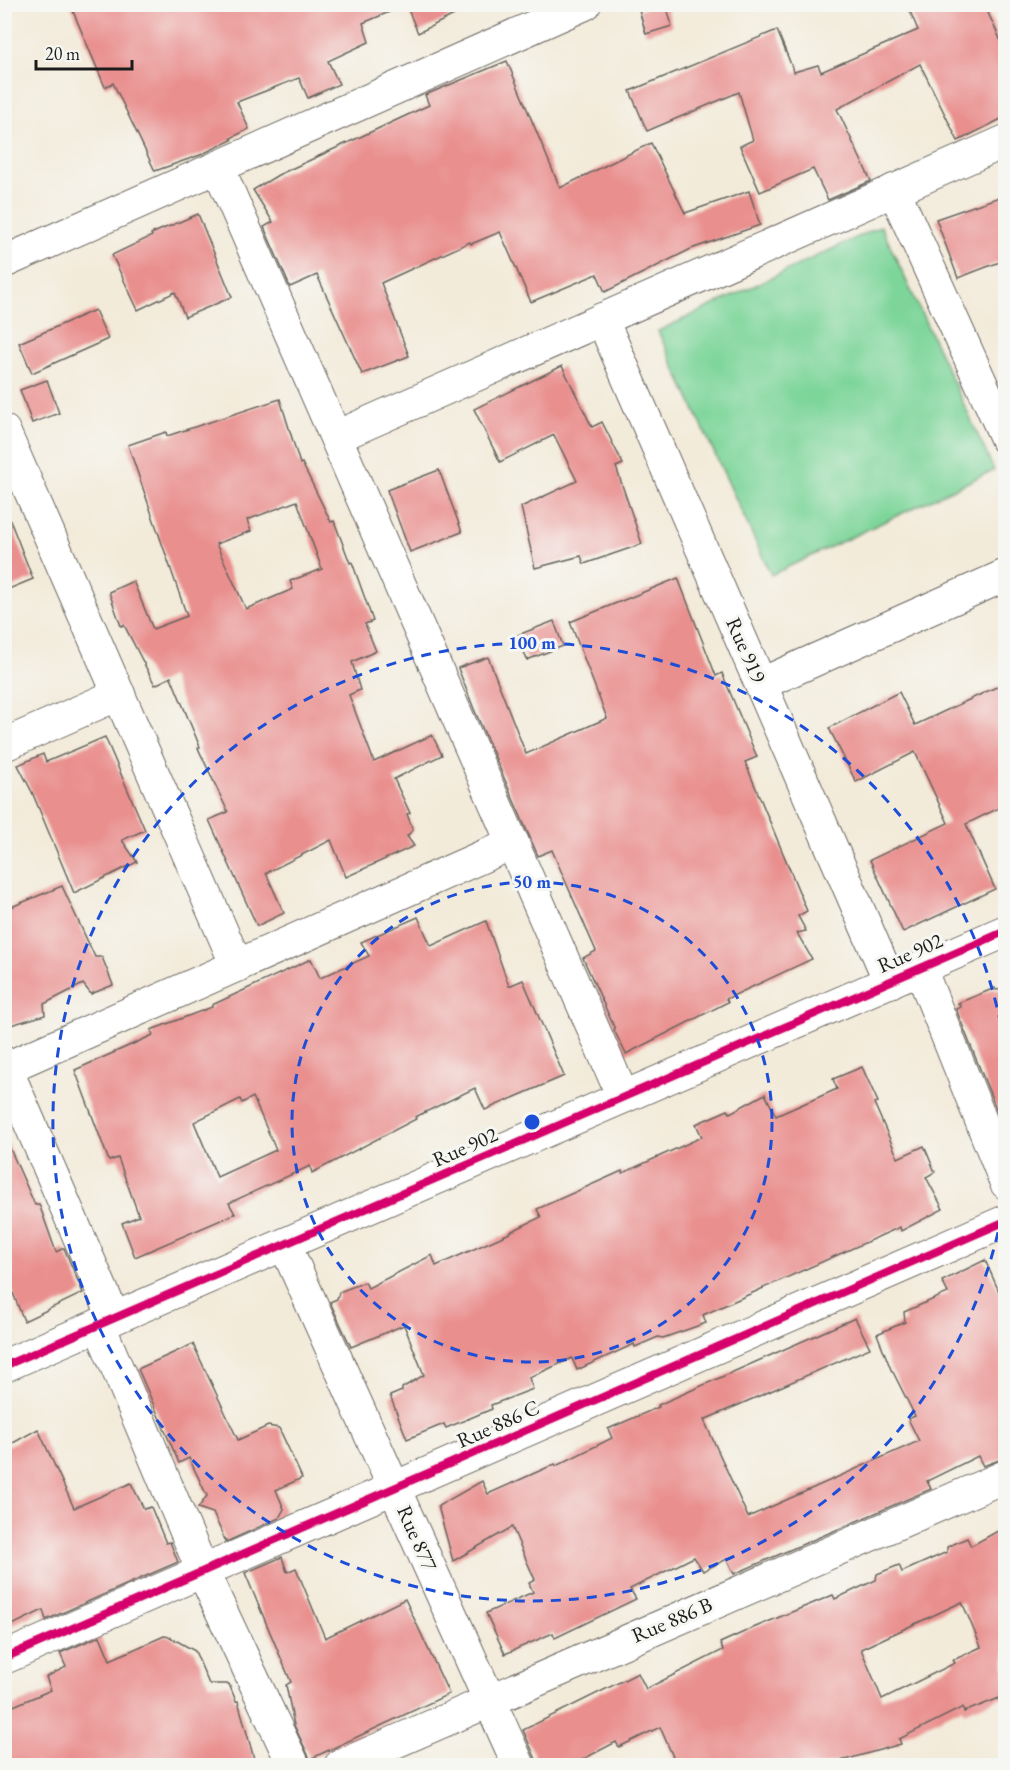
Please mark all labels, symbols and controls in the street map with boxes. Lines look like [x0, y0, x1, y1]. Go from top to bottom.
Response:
scale bar [36, 33, 132, 71]
text: 20 m [45, 42, 80, 65]
street label: Rue 919 [720, 613, 773, 687]
text: 100 m [508, 631, 556, 654]
text: 50 m [513, 870, 551, 893]
street label: Rue 902 [873, 926, 947, 979]
centre of rings [522, 1112, 542, 1132]
street label: Rue 902 [428, 1120, 502, 1173]
street label: Rue 886 C [452, 1393, 543, 1454]
street label: Rue 877 [391, 1501, 444, 1575]
street label: Rue 886 B [627, 1590, 716, 1649]

